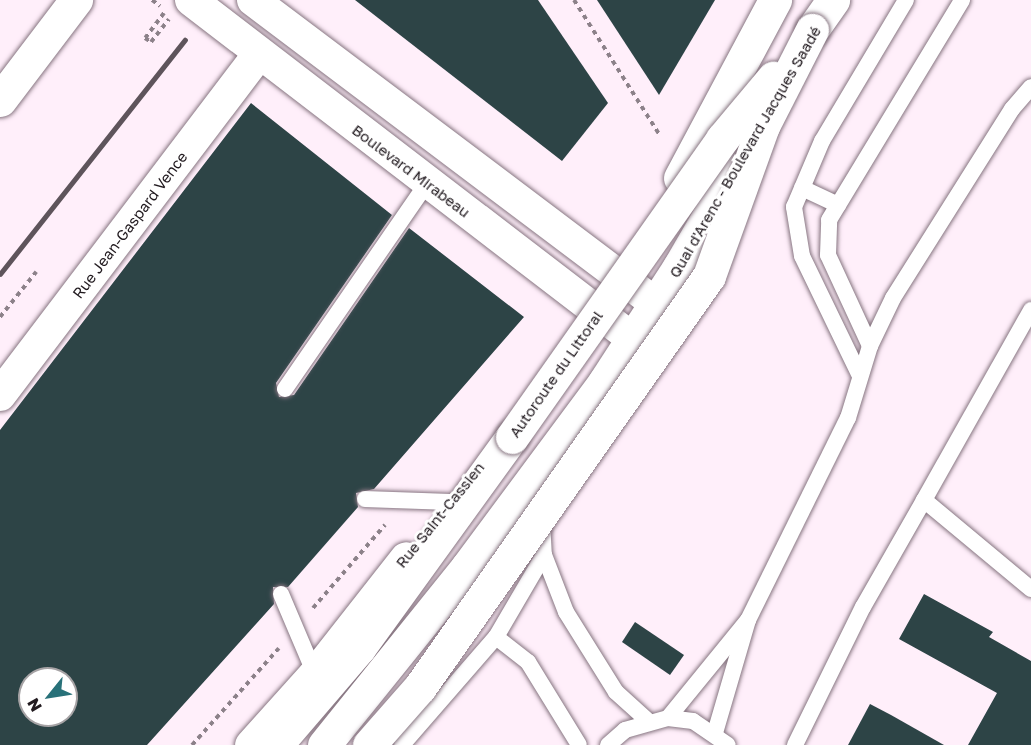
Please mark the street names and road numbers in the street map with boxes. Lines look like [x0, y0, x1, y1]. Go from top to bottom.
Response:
street label: Quai d'Arenc - Boulevard Jacques Saadé [665, 23, 825, 281]
street label: Boulevard Mirabeau [349, 121, 473, 221]
street label: Rue Jean-Gaspard Vence [69, 148, 191, 302]
street label: Autoroute du Littoral [505, 307, 607, 441]
street label: Rue Saint-Cassien [392, 459, 488, 571]

